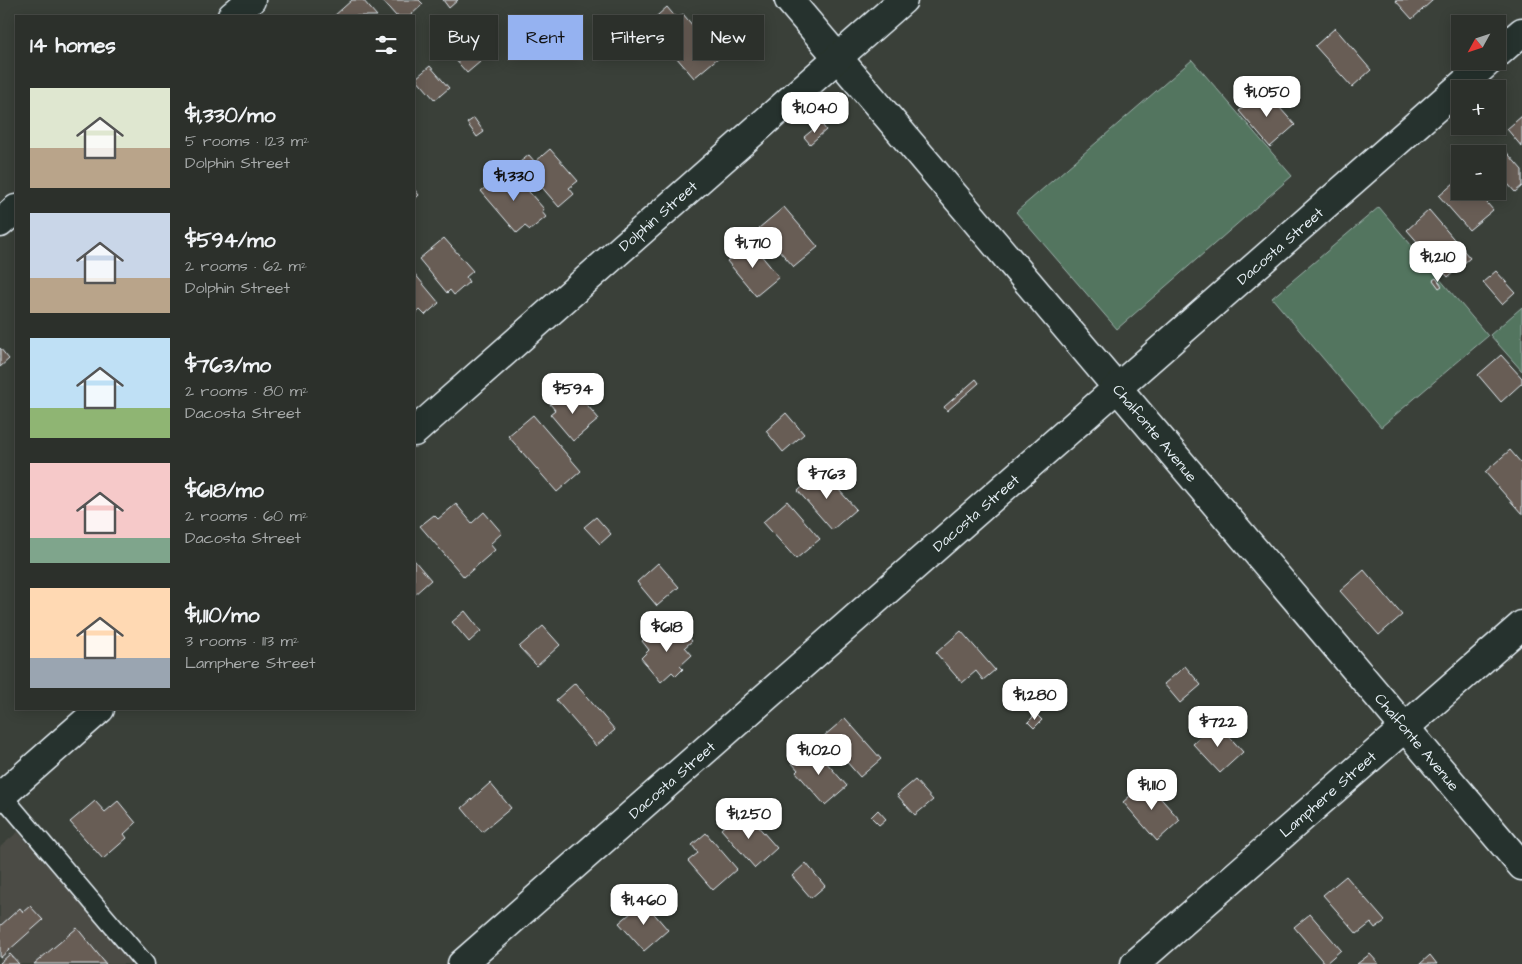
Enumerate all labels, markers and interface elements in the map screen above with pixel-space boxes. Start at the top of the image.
chip: Buy [430,15,498,60]
chip: Rent [508,15,583,60]
chip: Filters [593,15,683,60]
chip: New [693,15,764,60]
north arrow [1451,15,1506,70]
map controls [1451,15,1506,200]
text: 14 homes [30,31,116,60]
icon: filters [372,31,400,59]
pin: $1,050 [1226,76,1308,118]
button: + [1451,80,1506,135]
text: $1,050 [1244,81,1290,103]
pin: $1,040 [774,92,856,134]
text: $1,040 [793,97,837,119]
text: $1,330/mo [185,101,275,130]
icon: home [70,108,130,168]
text: 5 rooms · 123 m² [185,130,309,152]
button: − [1451,145,1506,200]
text: Dolphin Street [185,152,290,174]
pin: $1,330 [473,160,555,202]
text: $1,330 [494,165,534,187]
street label: Dolphin Street [614,176,702,257]
street label: Dacosta Street [1232,203,1328,290]
text: $594/mo [185,226,276,255]
pin: $1,710 [712,226,794,269]
text: $1,710 [735,232,771,254]
icon: home [70,233,130,293]
pin: $1,210 [1397,240,1479,283]
text: $1,210 [1420,246,1456,268]
text: 2 rooms · 62 m² [185,255,307,277]
text: Dolphin Street [185,277,290,299]
text: $763/mo [185,351,271,380]
icon: home [70,358,130,418]
pin: $594 [543,372,603,415]
text: $594 [553,378,593,400]
text: 2 rooms · 80 m² [185,380,308,402]
street label: Chalfonte Avenue [1107,380,1202,487]
text: Dacosta Street [185,402,301,424]
pin: $763 [797,458,857,500]
text: $763 [809,463,845,485]
street label: Dacosta Street [928,470,1024,557]
text: $618/mo [185,476,264,505]
icon: home [70,483,130,543]
text: 2 rooms · 60 m² [185,505,308,527]
text: Dacosta Street [185,527,301,549]
text: $1,110/mo [185,601,259,630]
icon: home [70,608,130,668]
pin: $618 [637,610,697,653]
text: $618 [651,616,683,638]
text: 3 rooms · 113 m² [185,630,299,652]
text: Lamphere Street [185,652,315,674]
pin: $1,280 [994,678,1076,721]
text: $1,280 [1013,684,1057,706]
street label: Chalfonte Avenue [1369,689,1464,796]
pin: $722 [1188,706,1248,748]
text: $722 [1199,711,1237,733]
pin: $1,020 [778,734,860,776]
street label: Dacosta Street [624,737,720,824]
text: $1,020 [797,739,841,761]
street label: Lamphere Street [1275,746,1381,842]
pin: $1,110 [1111,768,1193,811]
text: $1,110 [1138,774,1166,796]
pin: $1,250 [708,798,790,840]
text: $1,250 [727,803,771,825]
pin: $1,460 [603,884,685,926]
text: $1,460 [622,889,666,911]

